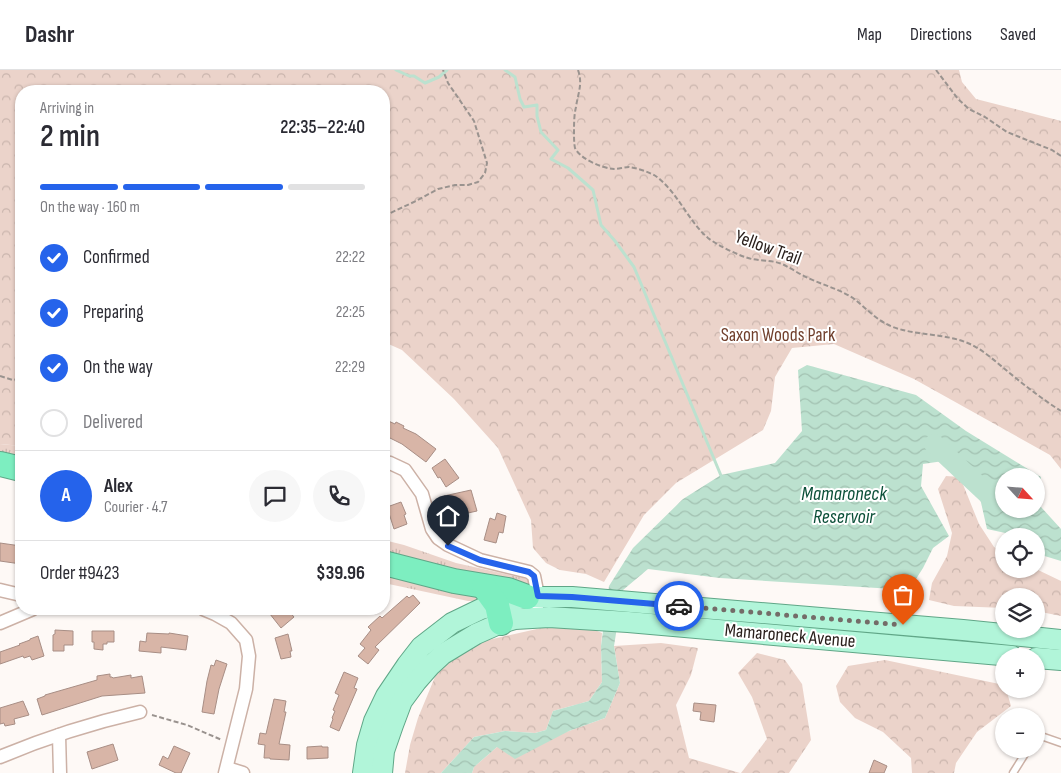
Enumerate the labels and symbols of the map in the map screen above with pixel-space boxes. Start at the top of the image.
street label: Yellow Trail [732,225,804,271]
park label: Saxon Woods Park [721,324,836,347]
north arrow [995,468,1045,518]
water label: Mamaroneck Reservoir [801,482,887,529]
pin [427,495,469,546]
pin [882,574,924,625]
courier [654,581,704,631]
street label: Mamaroneck Avenue [724,619,856,653]

